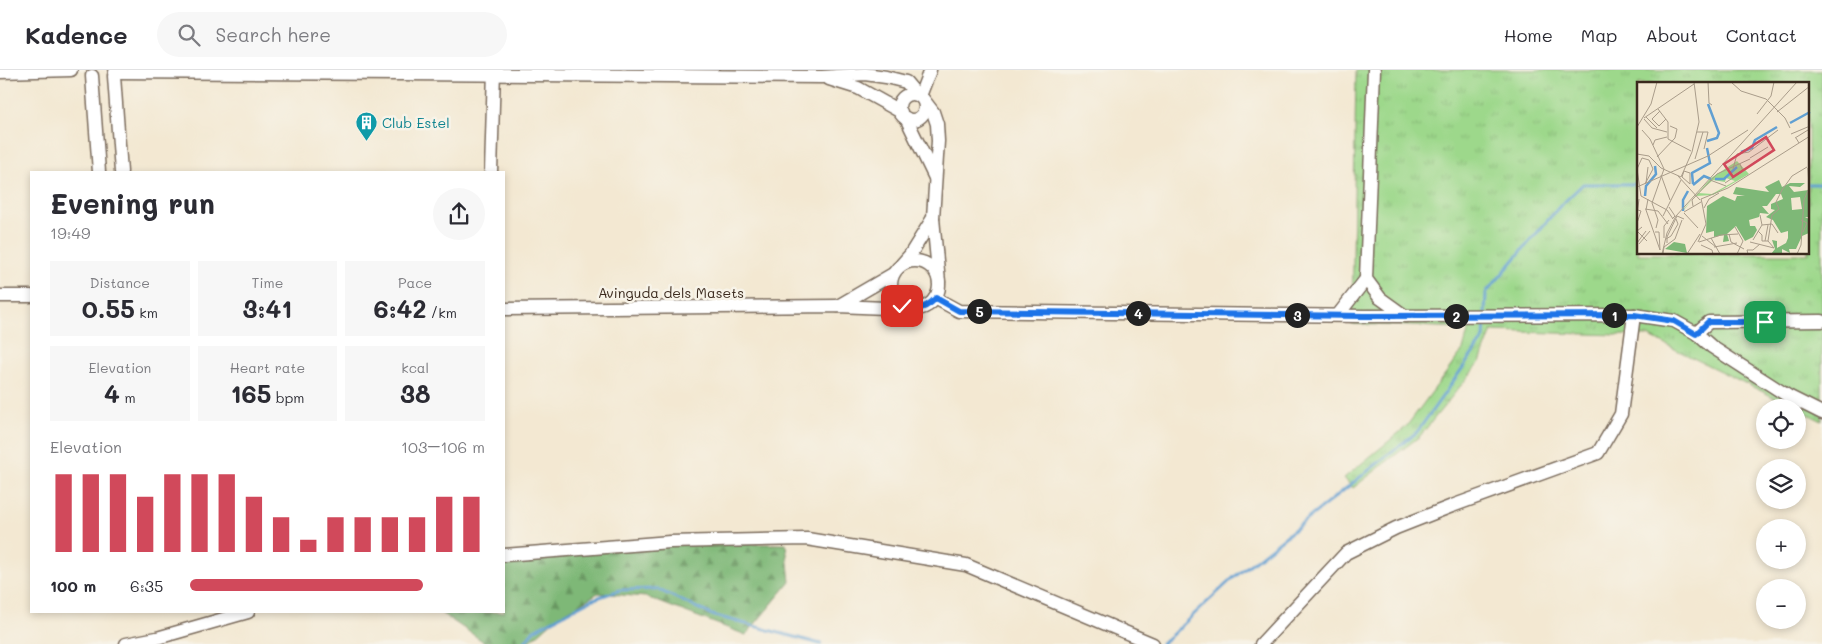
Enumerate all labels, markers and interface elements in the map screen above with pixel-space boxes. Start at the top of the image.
search box [157,12,507,57]
text: Kadence [25,19,127,50]
icon: search [175,21,203,49]
text: Search here [215,22,331,47]
text: Home [1504,23,1553,47]
text: Map [1581,23,1617,47]
text: About [1645,23,1698,47]
text: Contact [1726,23,1797,47]
inset map [1637,82,1810,255]
building icon: Club Estel [354,110,378,141]
place label: Club Estel [382,113,450,132]
text: Evening run [50,185,215,221]
button: share [433,188,485,240]
text: 19:49 [50,222,90,243]
text: Distance [90,273,150,292]
text: Time [252,273,283,292]
text: Pace [398,273,432,292]
street label: Avinguda dels Masets [598,283,744,302]
pin [881,285,923,327]
text: 0.55 [82,292,135,324]
text: 3:41 [243,292,292,324]
text: 6:42 [374,292,426,324]
icon: check [888,292,916,320]
pin: 5 [966,298,992,324]
pin: 4 [1126,300,1150,326]
pin [1744,301,1786,343]
text: 5 [975,302,984,321]
pin: 3 [1284,302,1310,328]
pin: 1 [1602,302,1626,328]
text: km [135,303,158,322]
text: /km [426,303,457,322]
text: 4 [1134,304,1143,323]
pin: 2 [1444,304,1468,328]
text: 3 [1293,306,1302,325]
text: 1 [1611,306,1618,325]
text: 2 [1453,307,1460,326]
icon: arrive [1751,308,1779,336]
text: Elevation [88,358,151,377]
text: Heart rate [230,358,305,377]
text: kcal [401,358,429,377]
text: 4 [104,377,120,409]
text: 165 [230,377,271,409]
text: 38 [400,377,430,409]
text: m [120,388,136,407]
text: bpm [271,388,305,407]
map controls [1756,399,1806,629]
button: locate [1756,399,1806,449]
text: Elevation [50,436,122,457]
text: 103–106 m [401,436,485,457]
button: layers [1756,459,1806,509]
button: + [1756,519,1806,569]
text: 100 m [50,575,96,596]
text: 6:35 [130,575,163,596]
button: − [1756,579,1806,629]

